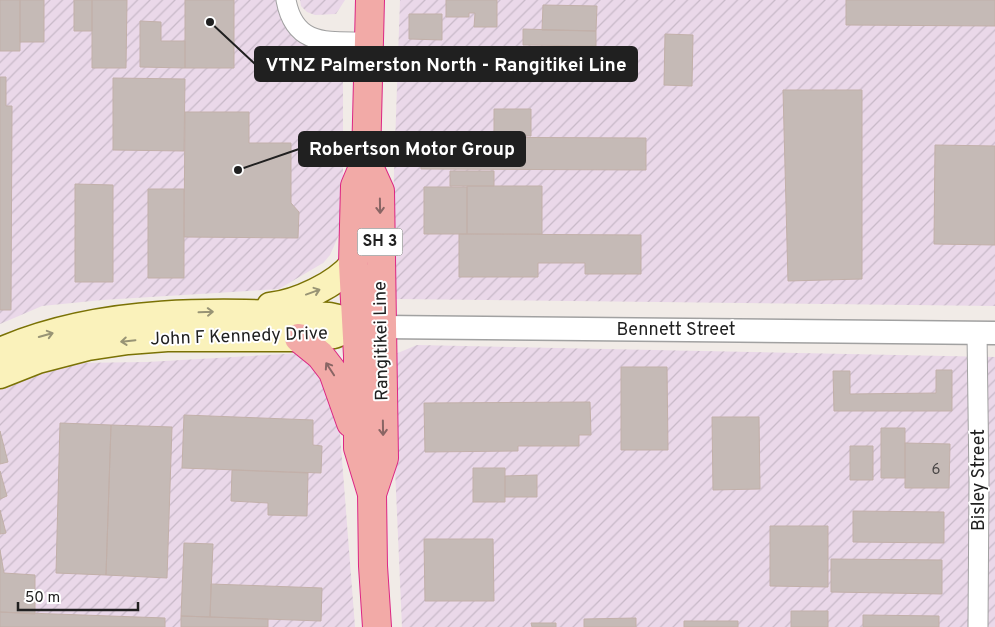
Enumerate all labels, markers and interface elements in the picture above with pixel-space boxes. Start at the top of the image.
callout: VTNZ Palmerston North - Rangitikei Line [255,47,637,81]
text: VTNZ Palmerston North - Rangitikei Line [265,54,627,78]
callout: Robertson Motor Group [299,132,525,166]
text: Robertson Motor Group [309,138,515,162]
one-way arrow [375,198,385,214]
road number: SH 3 [358,228,402,256]
street label: Rangitikei Line [369,281,395,401]
one-way arrow [305,287,320,296]
one-way arrow [198,308,214,317]
street label: Bennett Street [616,319,736,342]
street label: John F Kennedy Drive [150,322,328,352]
one-way arrow [38,330,54,339]
one-way arrow [120,336,136,346]
one-way arrow [325,363,335,377]
one-way arrow [378,420,388,436]
street label: Bisley Street [968,429,991,531]
house number: 6 [932,461,941,480]
scale bar [18,580,138,612]
text: 50 m [25,589,60,608]

